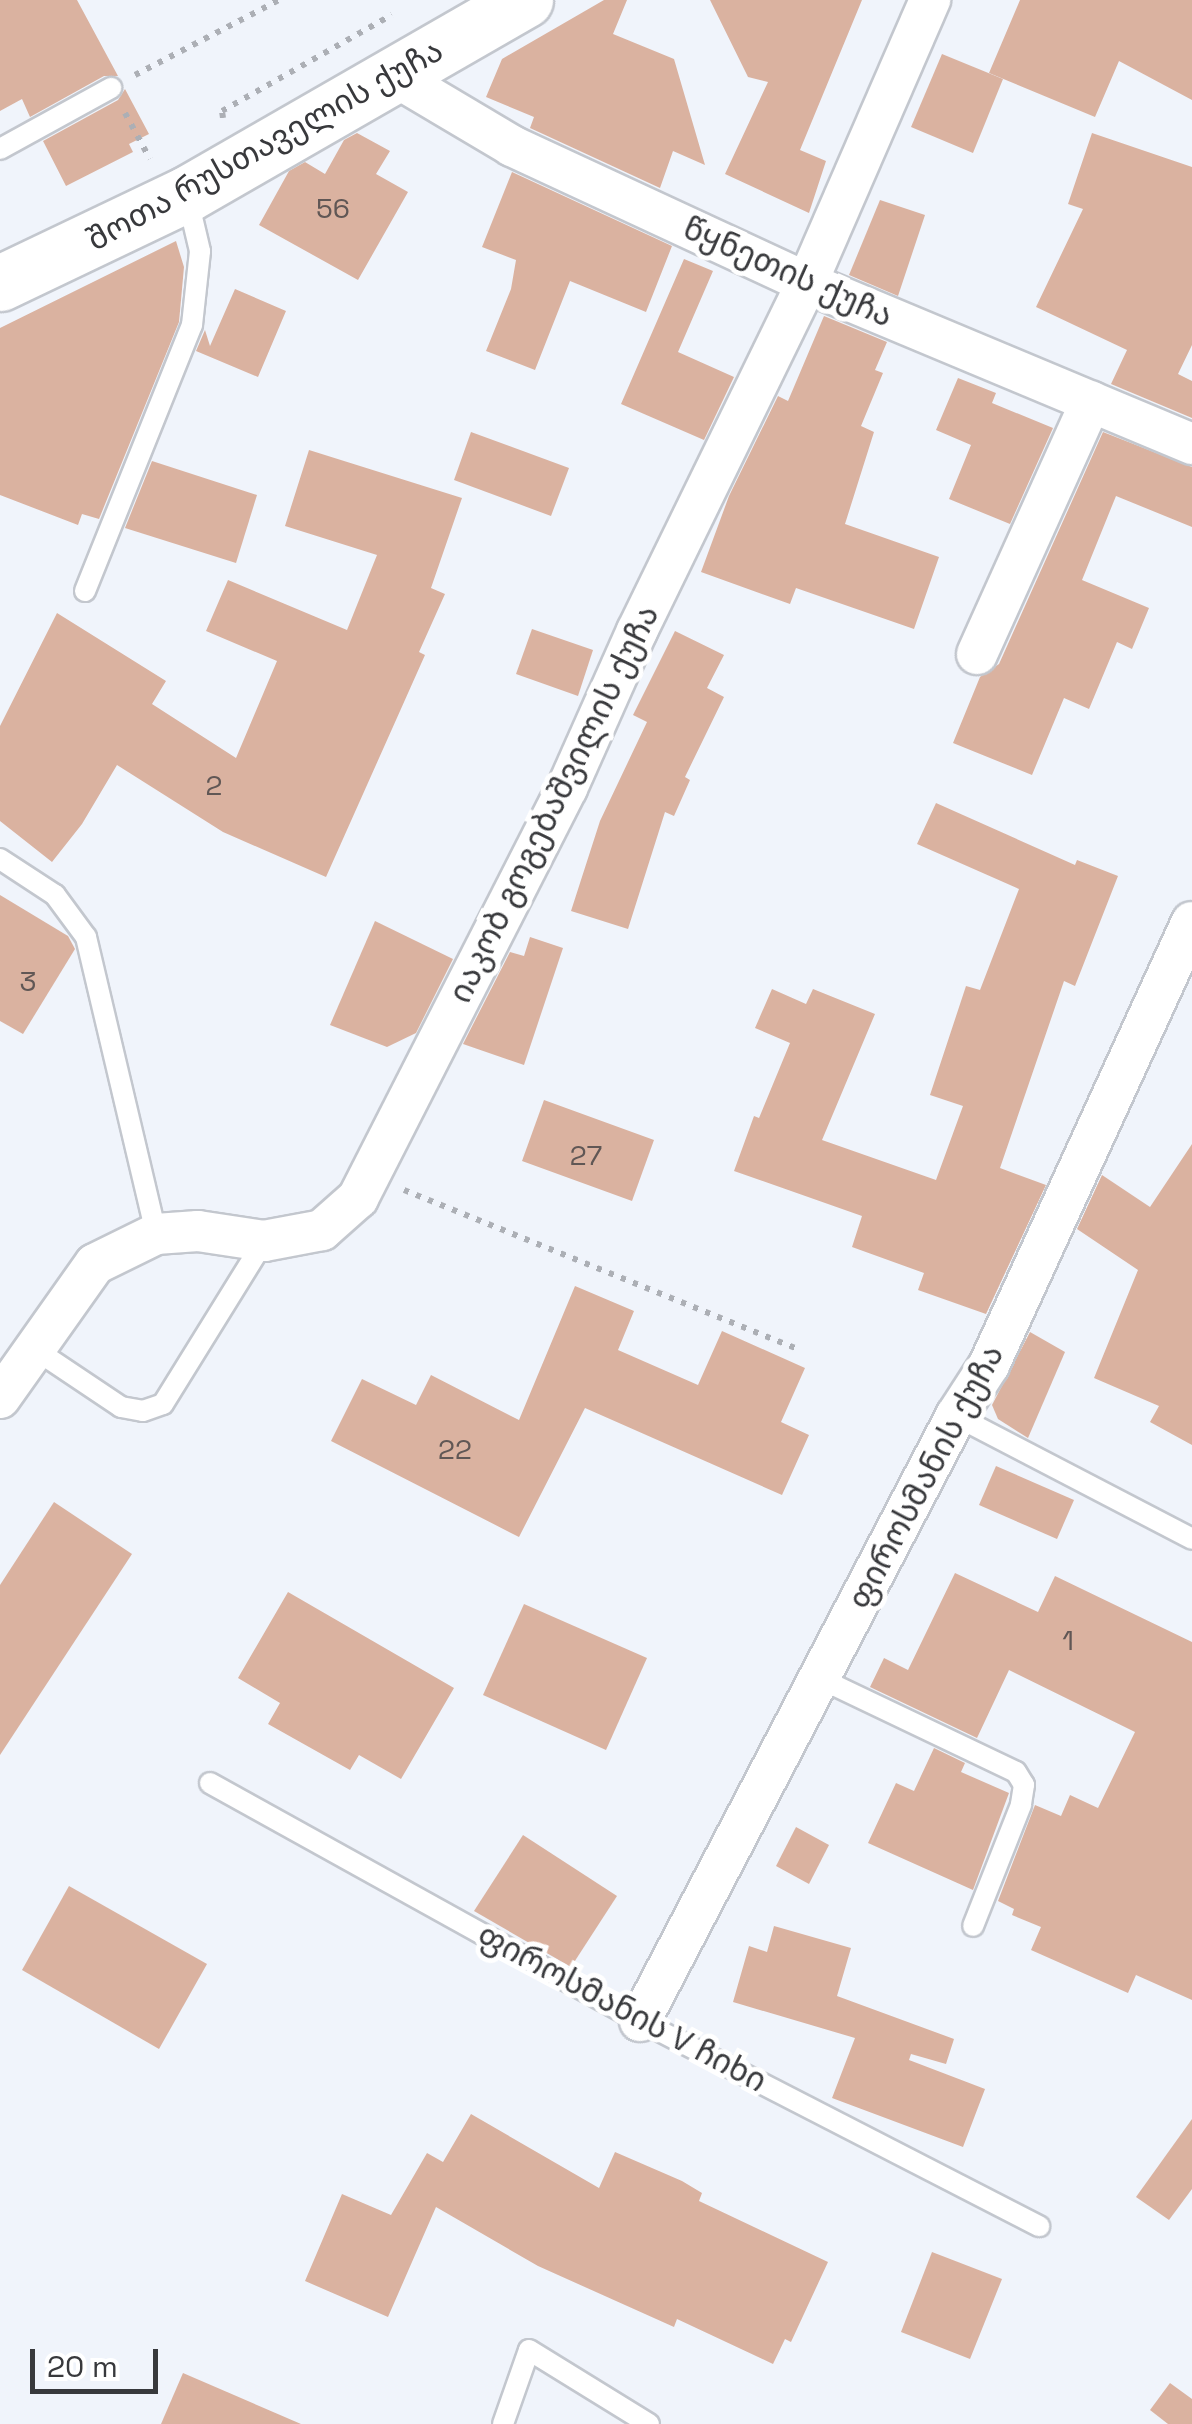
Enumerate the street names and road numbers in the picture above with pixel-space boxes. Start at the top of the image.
street label: შოთა რუსთაველის ქუჩა [80,31,450,259]
street label: წყნეთის ქუჩა [677,209,899,335]
street label: იაკობ გოგებაშვილის ქუჩა [441,599,667,1009]
street label: ფიროსმანის ქუჩა [840,1338,1012,1616]
street label: ფიროსმანის V ჩიხი [471,1915,773,2101]

